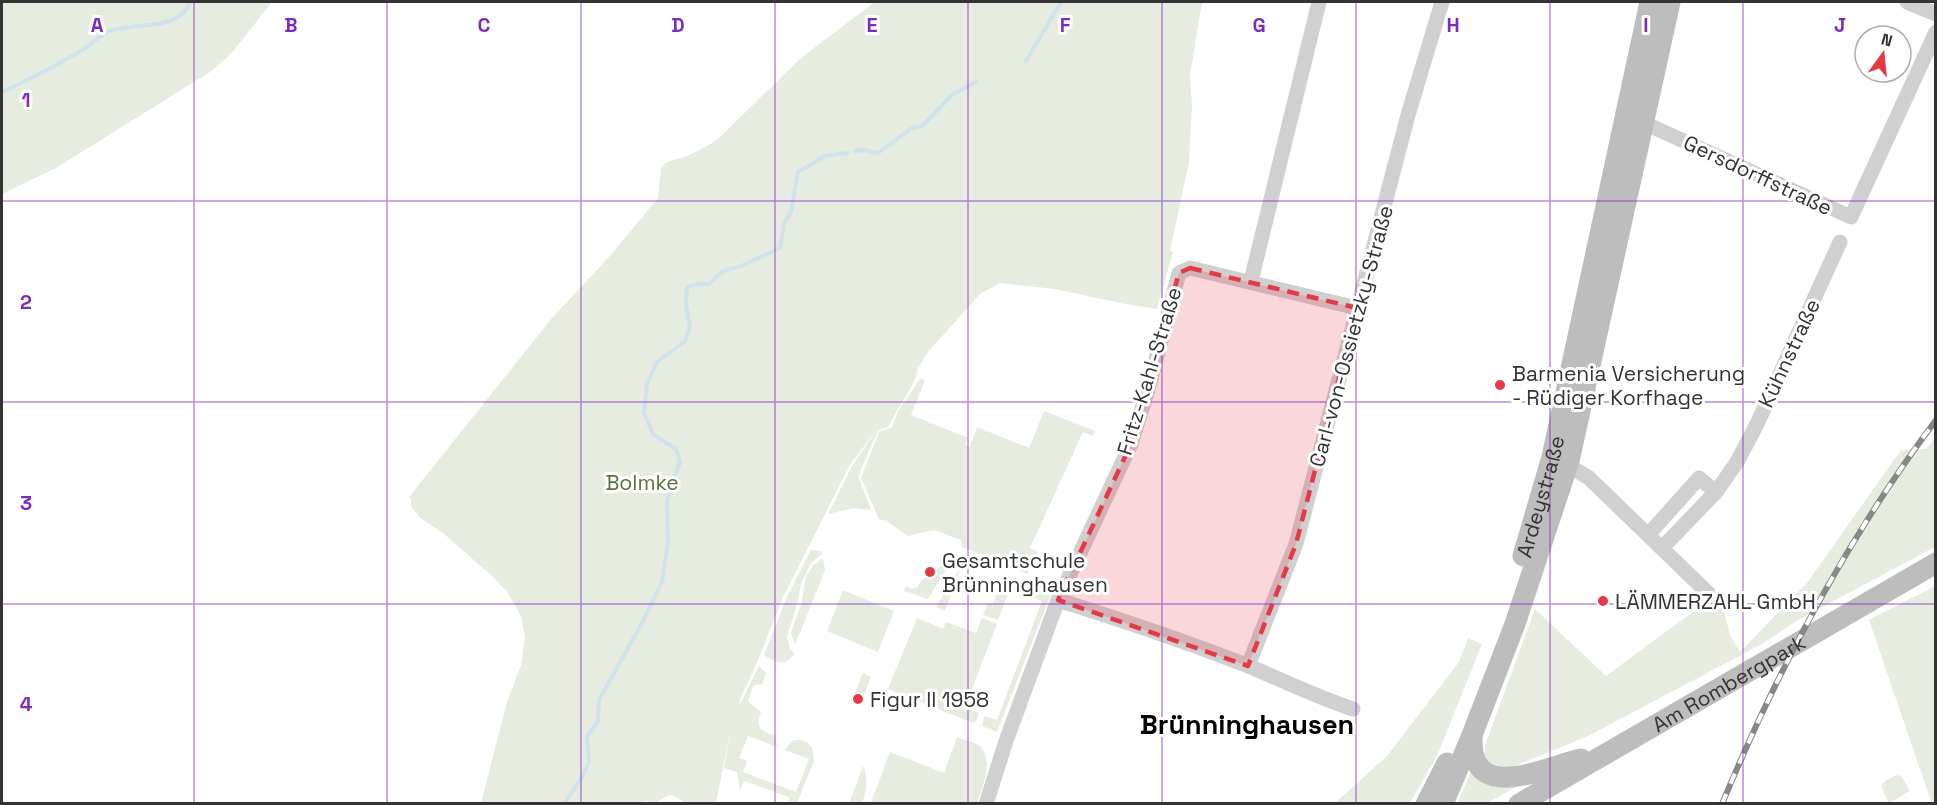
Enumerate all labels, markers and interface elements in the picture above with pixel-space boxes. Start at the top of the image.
text: A [91,12,104,38]
text: B [284,12,298,38]
text: C [478,12,491,38]
text: D [671,12,685,38]
text: E [866,12,878,38]
text: F [1060,12,1071,38]
text: G [1252,12,1266,38]
text: H [1446,12,1460,38]
text: I [1643,12,1649,38]
text: J [1834,12,1846,38]
north arrow [1853,24,1913,84]
text: N [1879,28,1895,52]
text: 1 [21,87,31,113]
street label: Gersdorffstraße [1679,129,1837,221]
street label: Carl-von-Ossietzky-Straße [1303,202,1399,470]
street label: Fritz-Kahl-Straße [1111,284,1187,458]
text: 2 [20,289,32,315]
street label: Kühnstraße [1752,294,1826,412]
place label: Barmenia Versicherung - Rüdiger Korfhage [1512,360,1745,411]
marker: Barmenia Versicherung - Rüdiger Korfhage [1493,378,1507,392]
street label: Ardeystraße [1510,433,1570,560]
park label: Bolmke [605,469,679,496]
text: 3 [20,490,32,516]
place label: Gesamtschule Brünninghausen [942,547,1108,598]
marker: Gesamtschule Brünninghausen [923,565,937,579]
place label: LÄMMERZAHL GmbH [1615,588,1816,615]
marker: LÄMMERZAHL GmbH [1596,594,1610,608]
street label: Am Rombergpark [1647,628,1810,738]
place label: Figur II 1958 [870,686,989,713]
text: 4 [20,691,33,717]
marker: Figur II 1958 [851,692,865,706]
district label: Brünninghausen [1140,707,1354,742]

